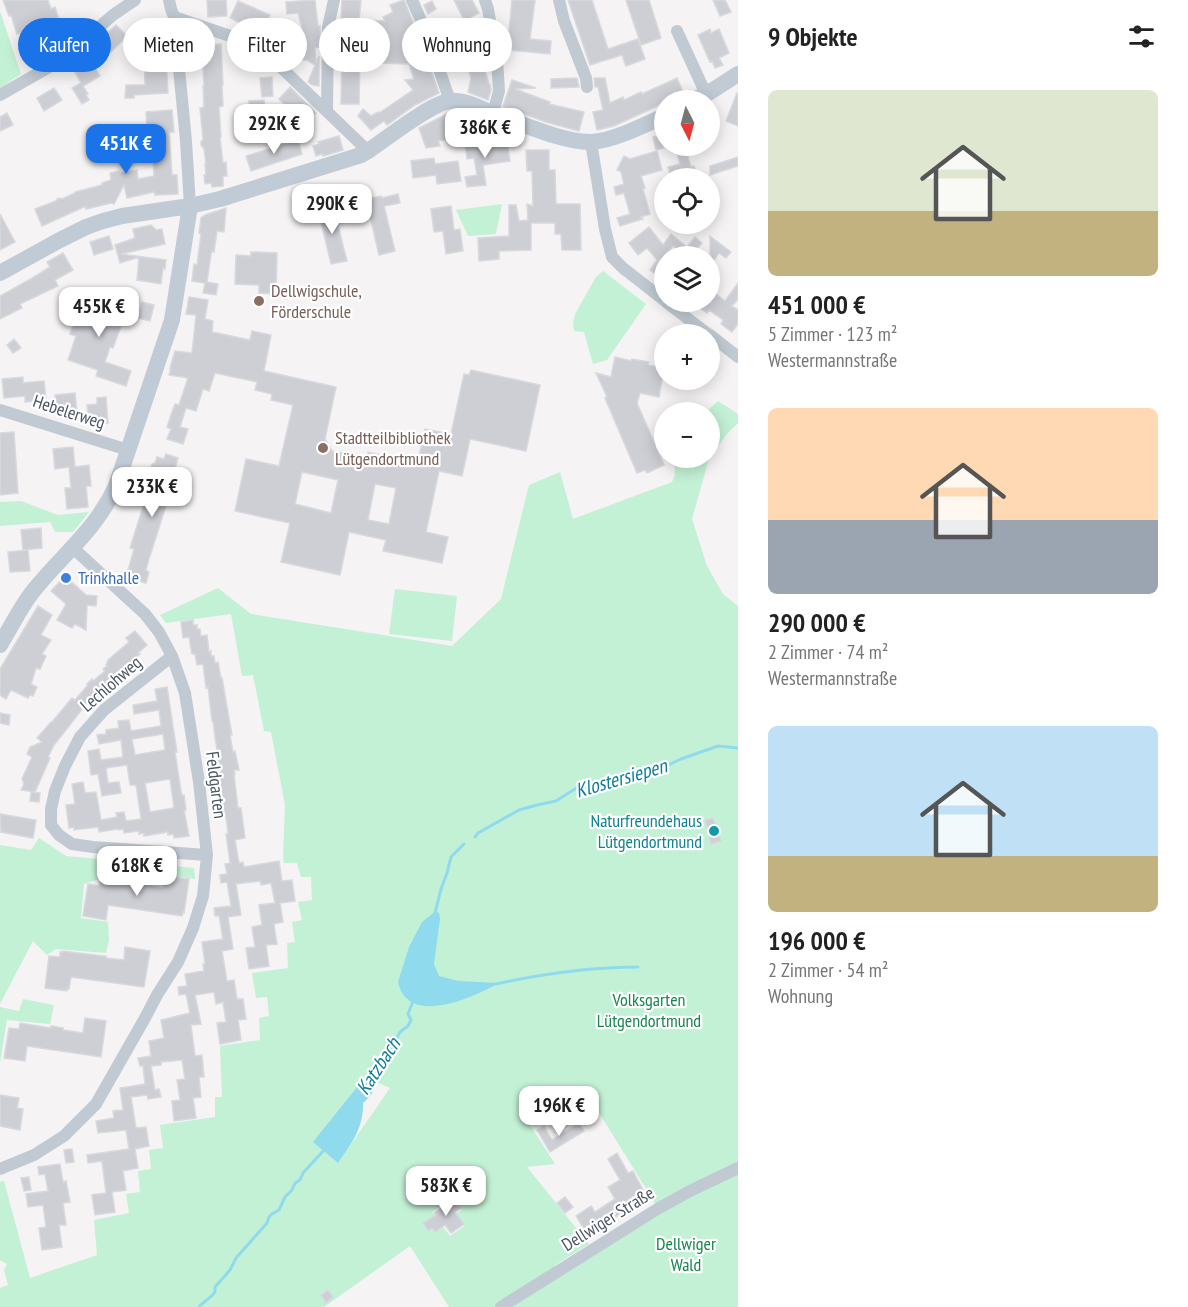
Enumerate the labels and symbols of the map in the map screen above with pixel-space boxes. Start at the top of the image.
north arrow [654,90,720,156]
pin: 292K € [225,104,323,155]
pin: 386K € [436,108,534,159]
pin: 451K € [77,124,175,175]
pin: 290K € [283,184,381,235]
place label: Dellwigschule, Förderschule [271,279,362,323]
pin: 455K € [50,287,148,338]
marker: Dellwigschule, Förderschule [252,294,266,308]
street label: Hebelerweg [30,389,108,434]
place label: Stadtteilbibliothek Lütgendortmund [335,426,451,470]
marker: Stadtteilbibliothek Lütgendortmund [316,441,330,455]
pin: 233K € [103,467,201,518]
place label: Trinkhalle [78,566,139,589]
marker: Trinkhalle [59,571,73,585]
street label: Lechlohweg [75,651,146,716]
street label: Feldgarten [201,750,232,820]
water label: Klostersiepen [572,752,671,803]
place label: Naturfreundehaus Lütgendortmund [590,809,702,853]
marker: Naturfreundehaus Lütgendortmund [707,824,721,838]
pin: 618K € [88,846,186,897]
park label: Volksgarten Lütgendortmund [597,988,701,1032]
water label: Katzbach [350,1032,407,1099]
pin: 196K € [510,1086,608,1137]
pin: 583K € [397,1166,495,1217]
street label: Dellwiger Straße [557,1181,658,1256]
park label: Dellwiger Wald [656,1232,716,1276]

